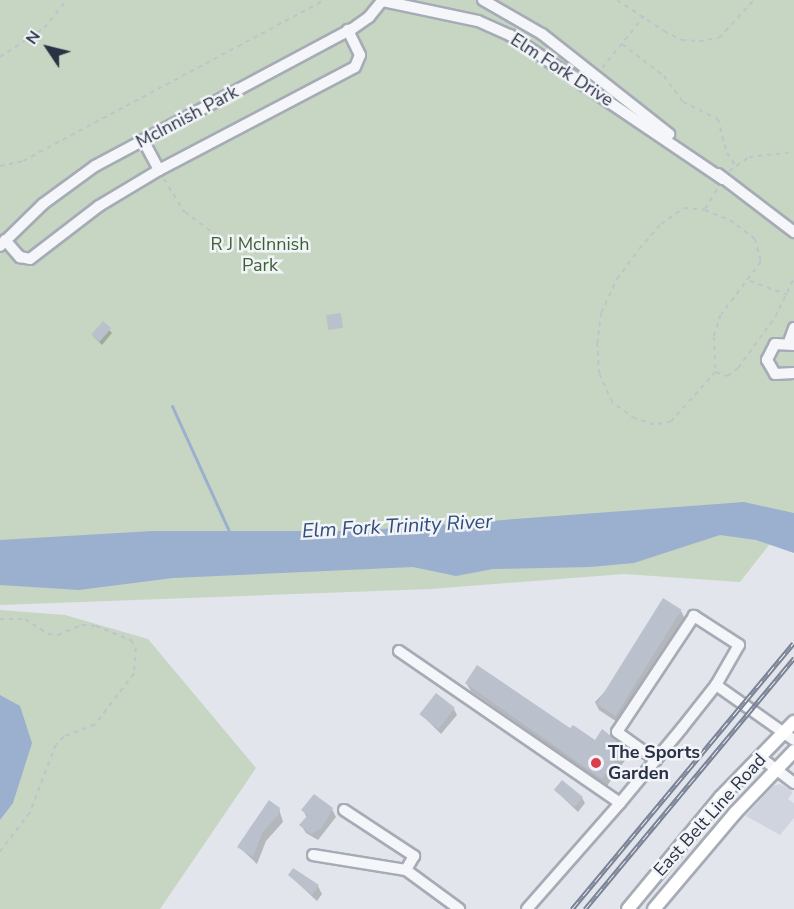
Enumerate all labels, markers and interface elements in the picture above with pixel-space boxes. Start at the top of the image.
north arrow [18,18,78,78]
text: N [21,26,46,49]
street label: Elm Fork Drive [507,29,617,111]
street label: McInnish Park [132,81,242,153]
park label: R J McInnish Park [211,234,309,276]
water label: Elm Fork Trinity River [301,509,493,543]
place label: The Sports Garden [608,742,700,784]
street label: East Belt Line Road [649,749,771,881]
marker: The Sports Garden [589,756,603,770]

